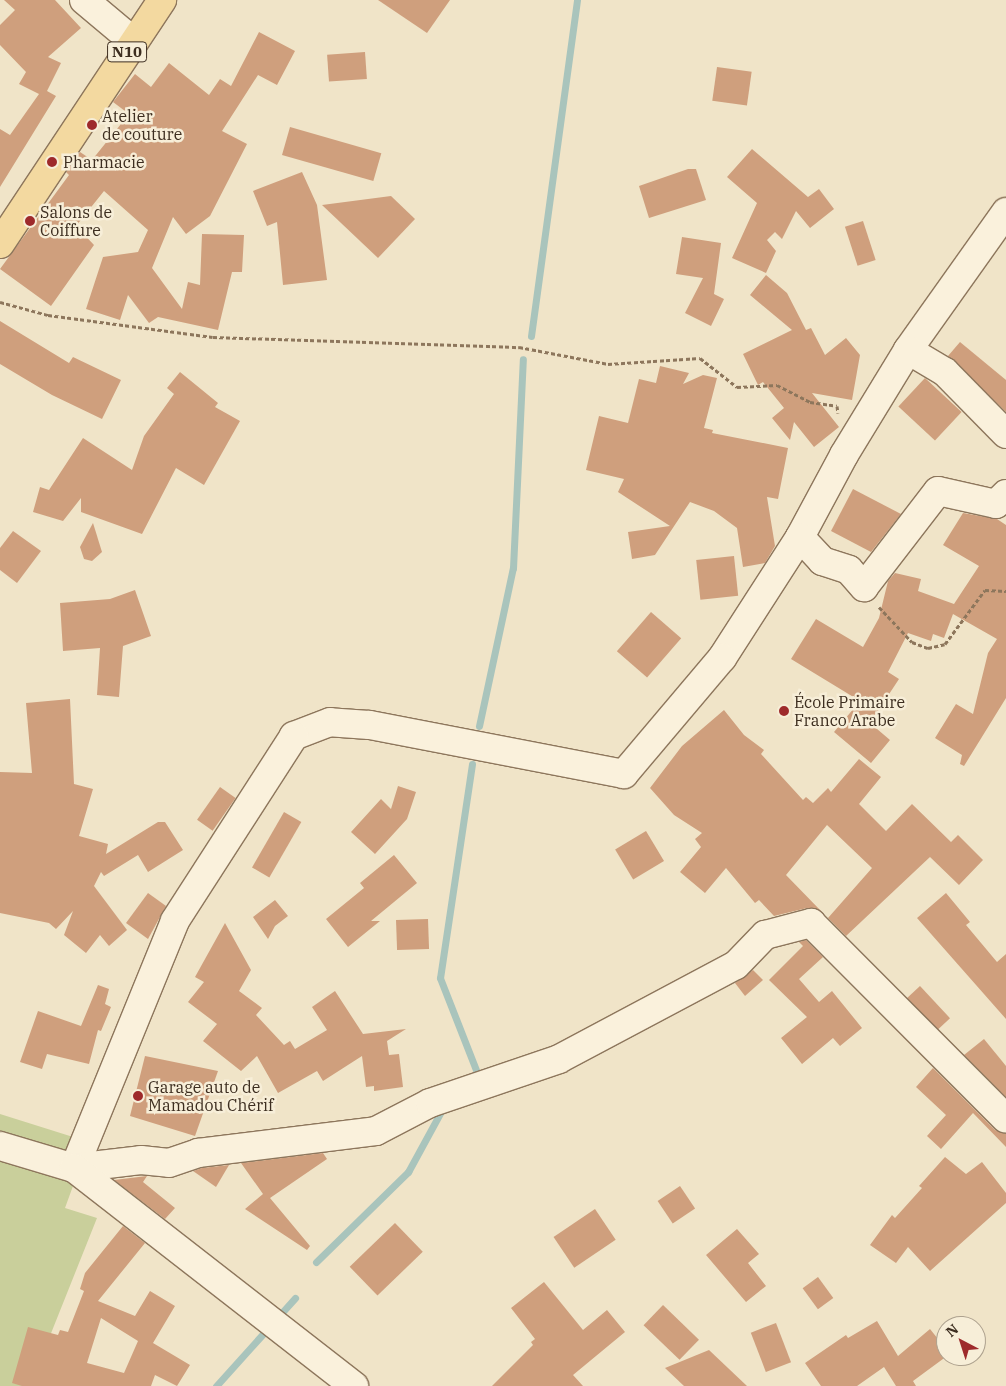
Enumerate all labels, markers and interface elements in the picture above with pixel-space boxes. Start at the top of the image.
road number: N10 [107,40,147,64]
place label: Atelier de couture [102,106,182,144]
marker: Atelier de couture [86,119,98,131]
place label: Pharmacie [63,152,145,172]
marker: Pharmacie [45,155,59,169]
place label: Salons de Coiffure [40,202,112,240]
marker: Salons de Coiffure [24,215,36,227]
place label: École Primaire Franco Arabe [794,692,905,730]
marker: École Primaire Franco Arabe [778,705,790,717]
place label: Garage auto de Mamadou Chérif [148,1077,274,1115]
marker: Garage auto de Mamadou Chérif [132,1090,144,1102]
north arrow [936,1316,986,1366]
text: N [942,1320,962,1341]

